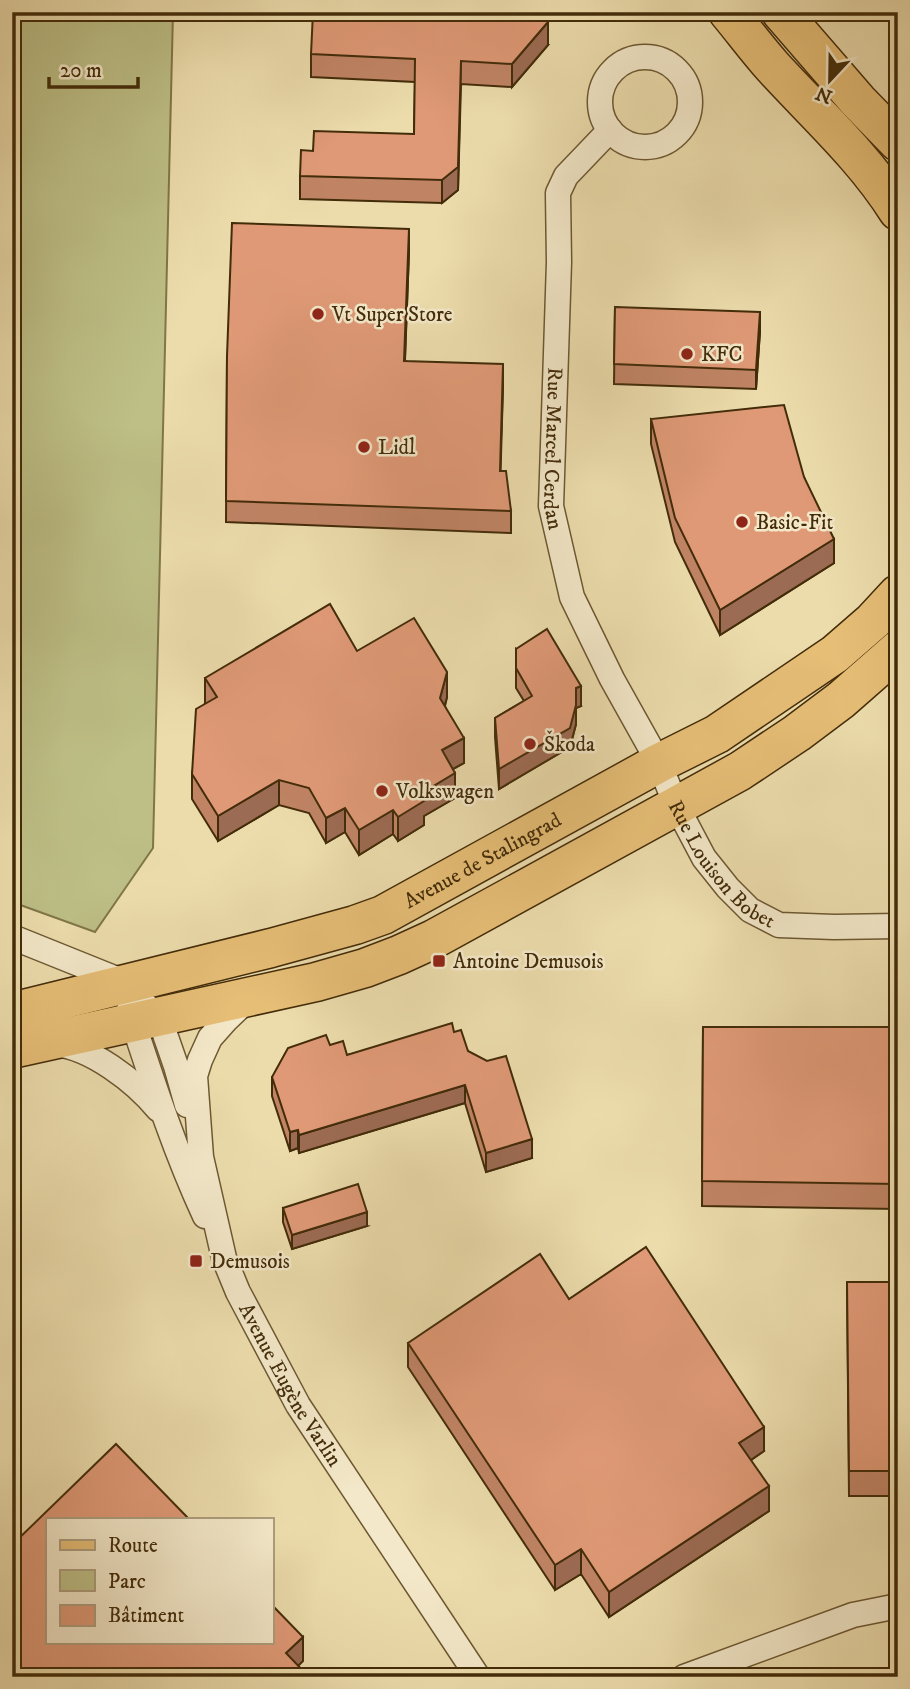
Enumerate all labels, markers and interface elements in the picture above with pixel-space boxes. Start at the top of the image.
scale bar [49,46,138,90]
north arrow [794,46,864,116]
text: 20 m [60,58,102,84]
text: N [812,81,836,108]
place label: Vt Super Store [331,302,453,328]
marker: Vt Super Store [310,306,326,322]
place label: KFC [701,342,743,368]
marker: KFC [679,346,695,362]
street label: Rue Marcel Cerdan [537,367,568,532]
place label: Lidl [378,435,416,461]
marker: Lidl [356,439,372,455]
place label: Basic-Fit [756,510,833,536]
marker: Basic-Fit [734,514,750,530]
place label: Škoda [544,730,595,758]
marker: Škoda [522,736,538,752]
place label: Volkswagen [395,779,494,805]
marker: Volkswagen [374,783,390,799]
street label: Rue Louison Bobet [662,796,779,935]
street label: Avenue de Stalingrad [400,807,566,915]
place label: Antoine Demusois [453,949,604,975]
marker: Antoine Demusois [431,953,447,969]
place label: Demusois [210,1249,290,1275]
marker: Demusois [188,1253,204,1269]
street label: Avenue Eugène Varlin [232,1299,347,1472]
legend [46,1518,273,1644]
text: Route [108,1533,158,1559]
text: Parc [108,1569,146,1595]
text: Bâtiment [108,1603,185,1629]

